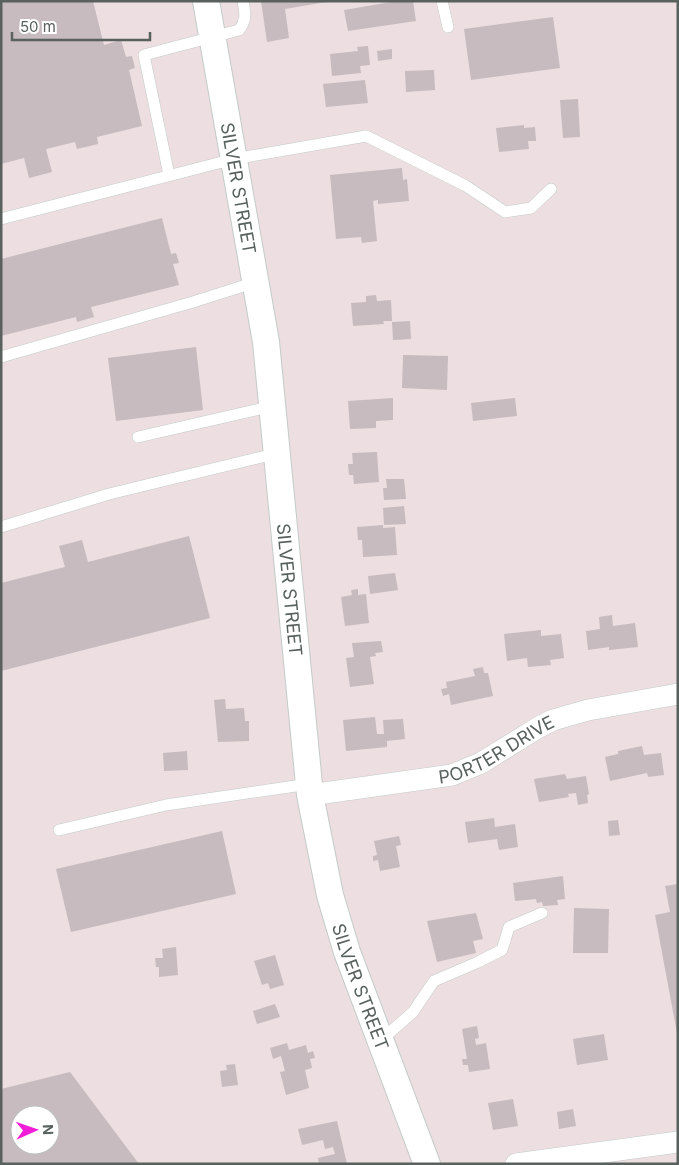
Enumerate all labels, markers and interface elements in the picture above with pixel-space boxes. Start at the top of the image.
scale bar [12,10,150,42]
text: 50 m [20,17,56,36]
street label: SILVER STREET [217,121,261,256]
street label: SILVER STREET [273,522,307,657]
street label: PORTER DRIVE [437,711,557,787]
street label: SILVER STREET [329,921,393,1053]
north arrow [10,1105,60,1155]
text: N [40,1124,57,1135]

